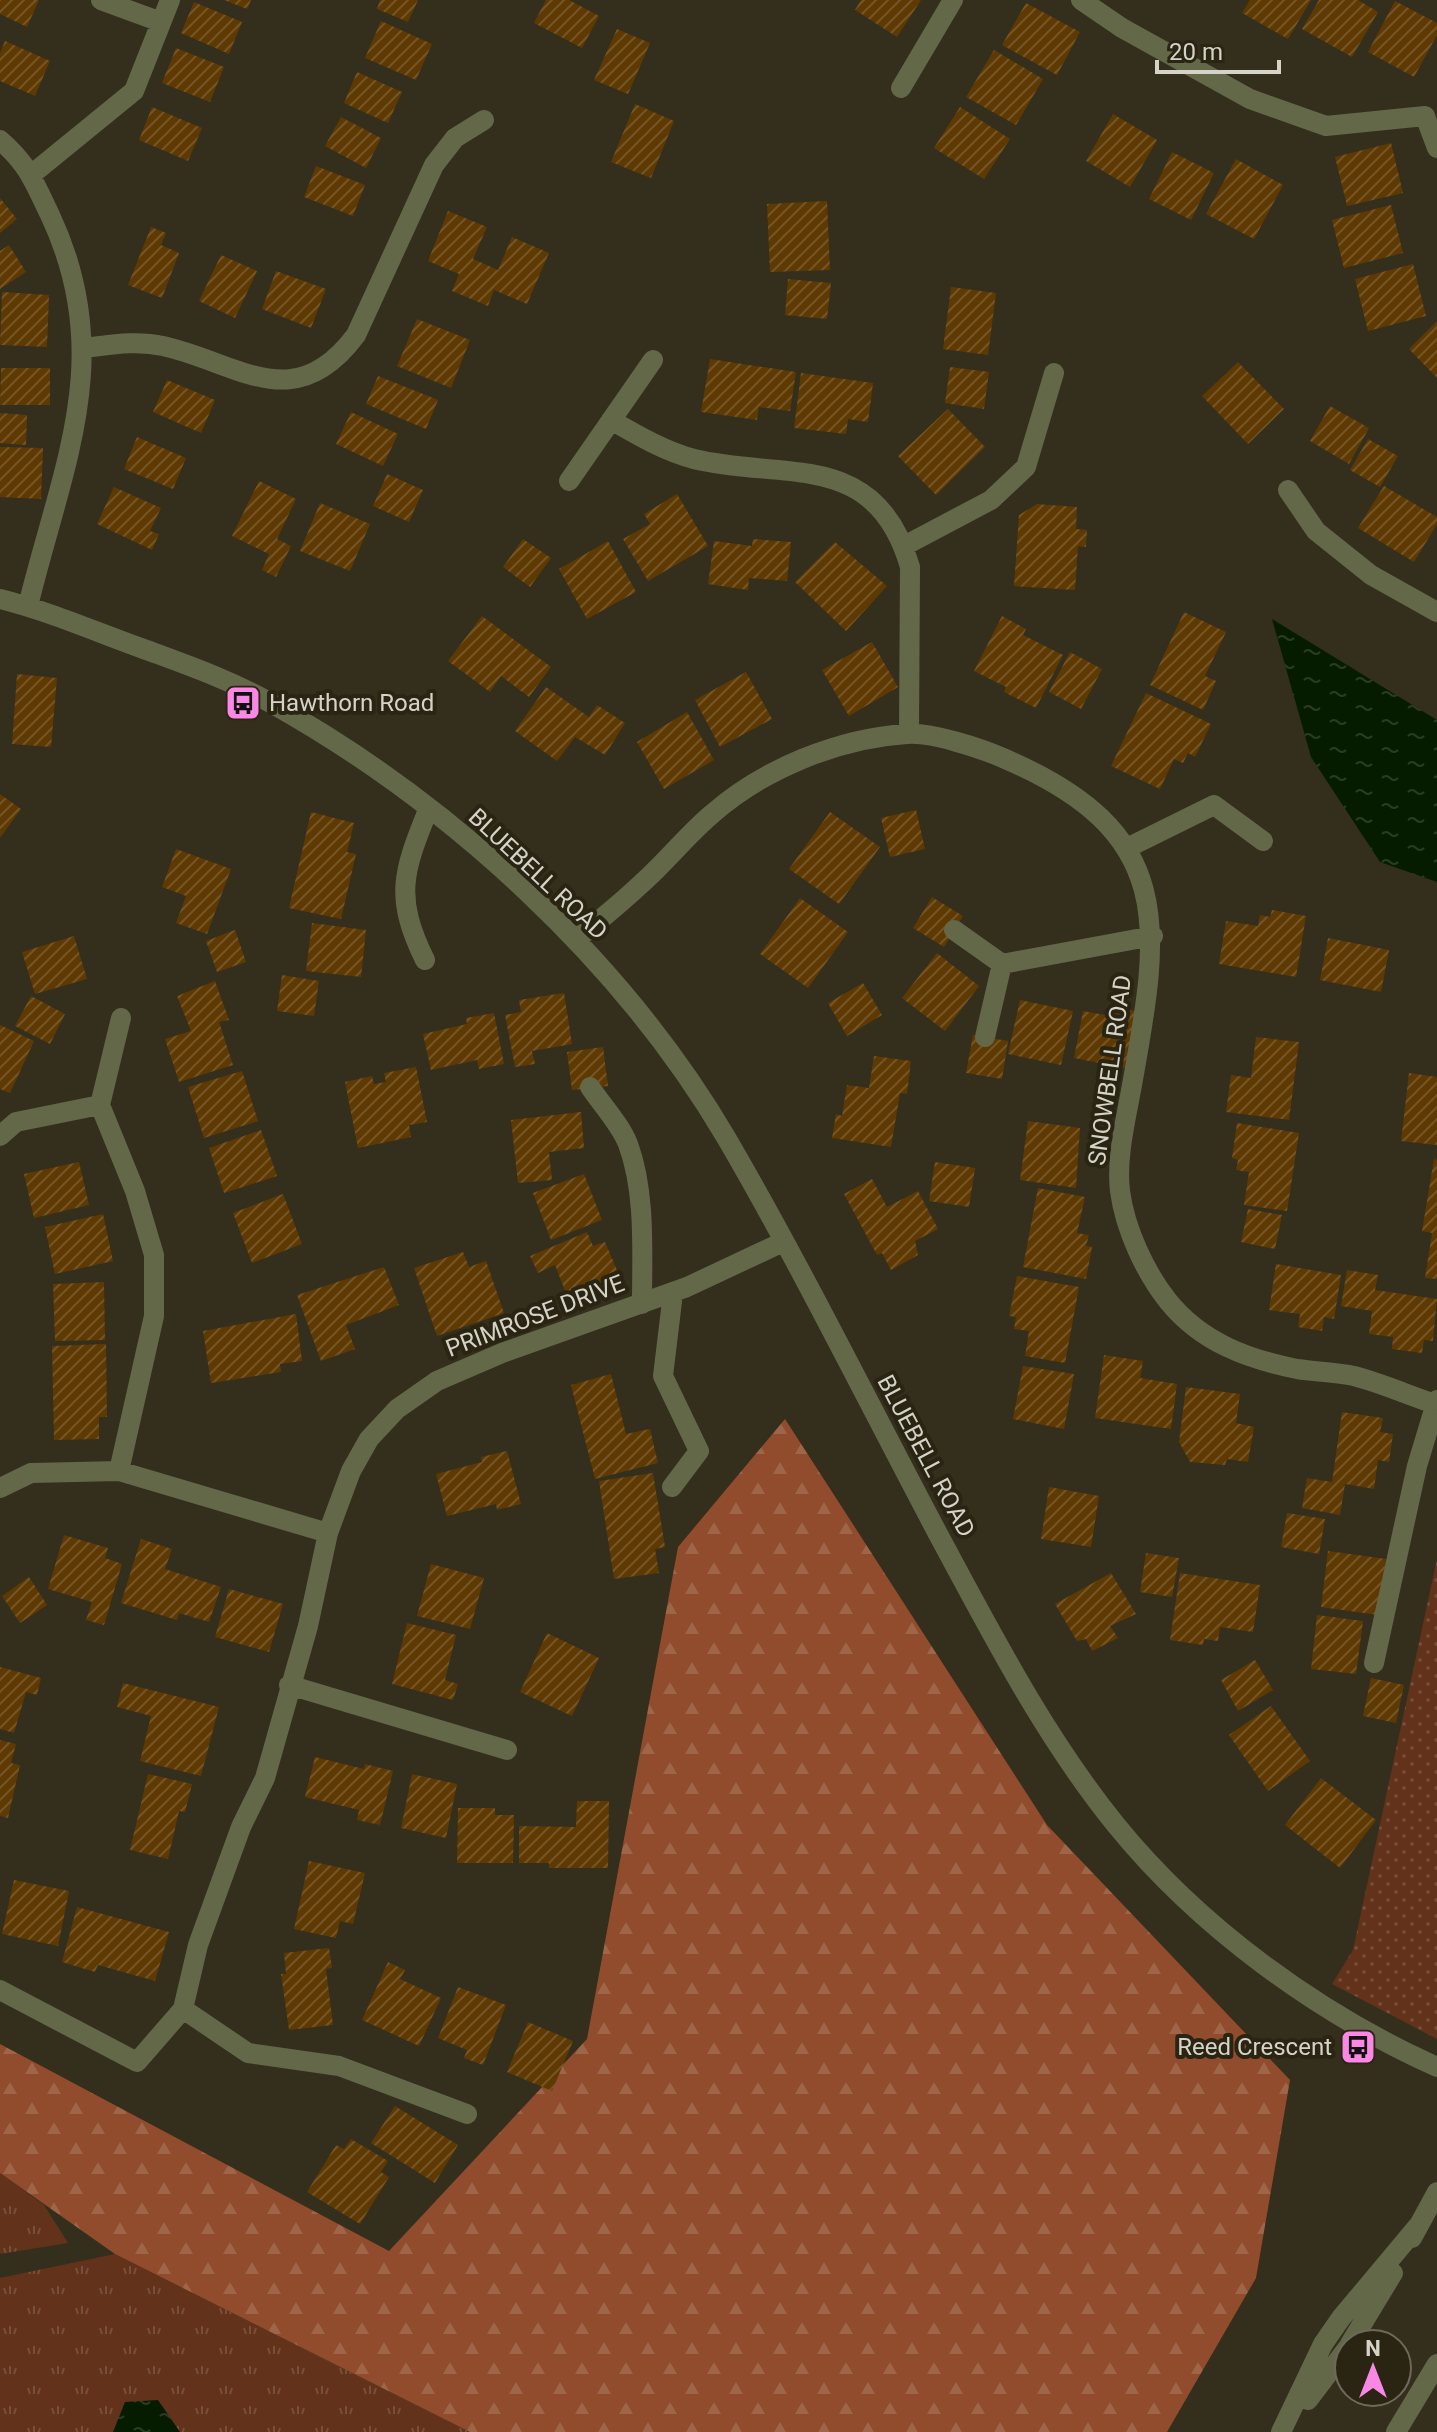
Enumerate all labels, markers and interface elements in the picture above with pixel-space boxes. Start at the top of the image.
scale bar [1157,24,1279,74]
text: 20 m [1169,38,1223,66]
bus stop icon: Hawthorn Road [224,684,262,722]
place label: Hawthorn Road [269,689,434,717]
street label: BLUEBELL ROAD [463,803,613,945]
street label: SNOWBELL ROAD [1083,973,1137,1167]
street label: PRIMROSE DRIVE [442,1269,628,1363]
street label: BLUEBELL ROAD [872,1370,980,1542]
bus stop icon: Reed Crescent [1339,2028,1377,2066]
place label: Reed Crescent [1177,2033,1332,2061]
north arrow [1333,2328,1413,2408]
text: N [1365,2336,1381,2361]

